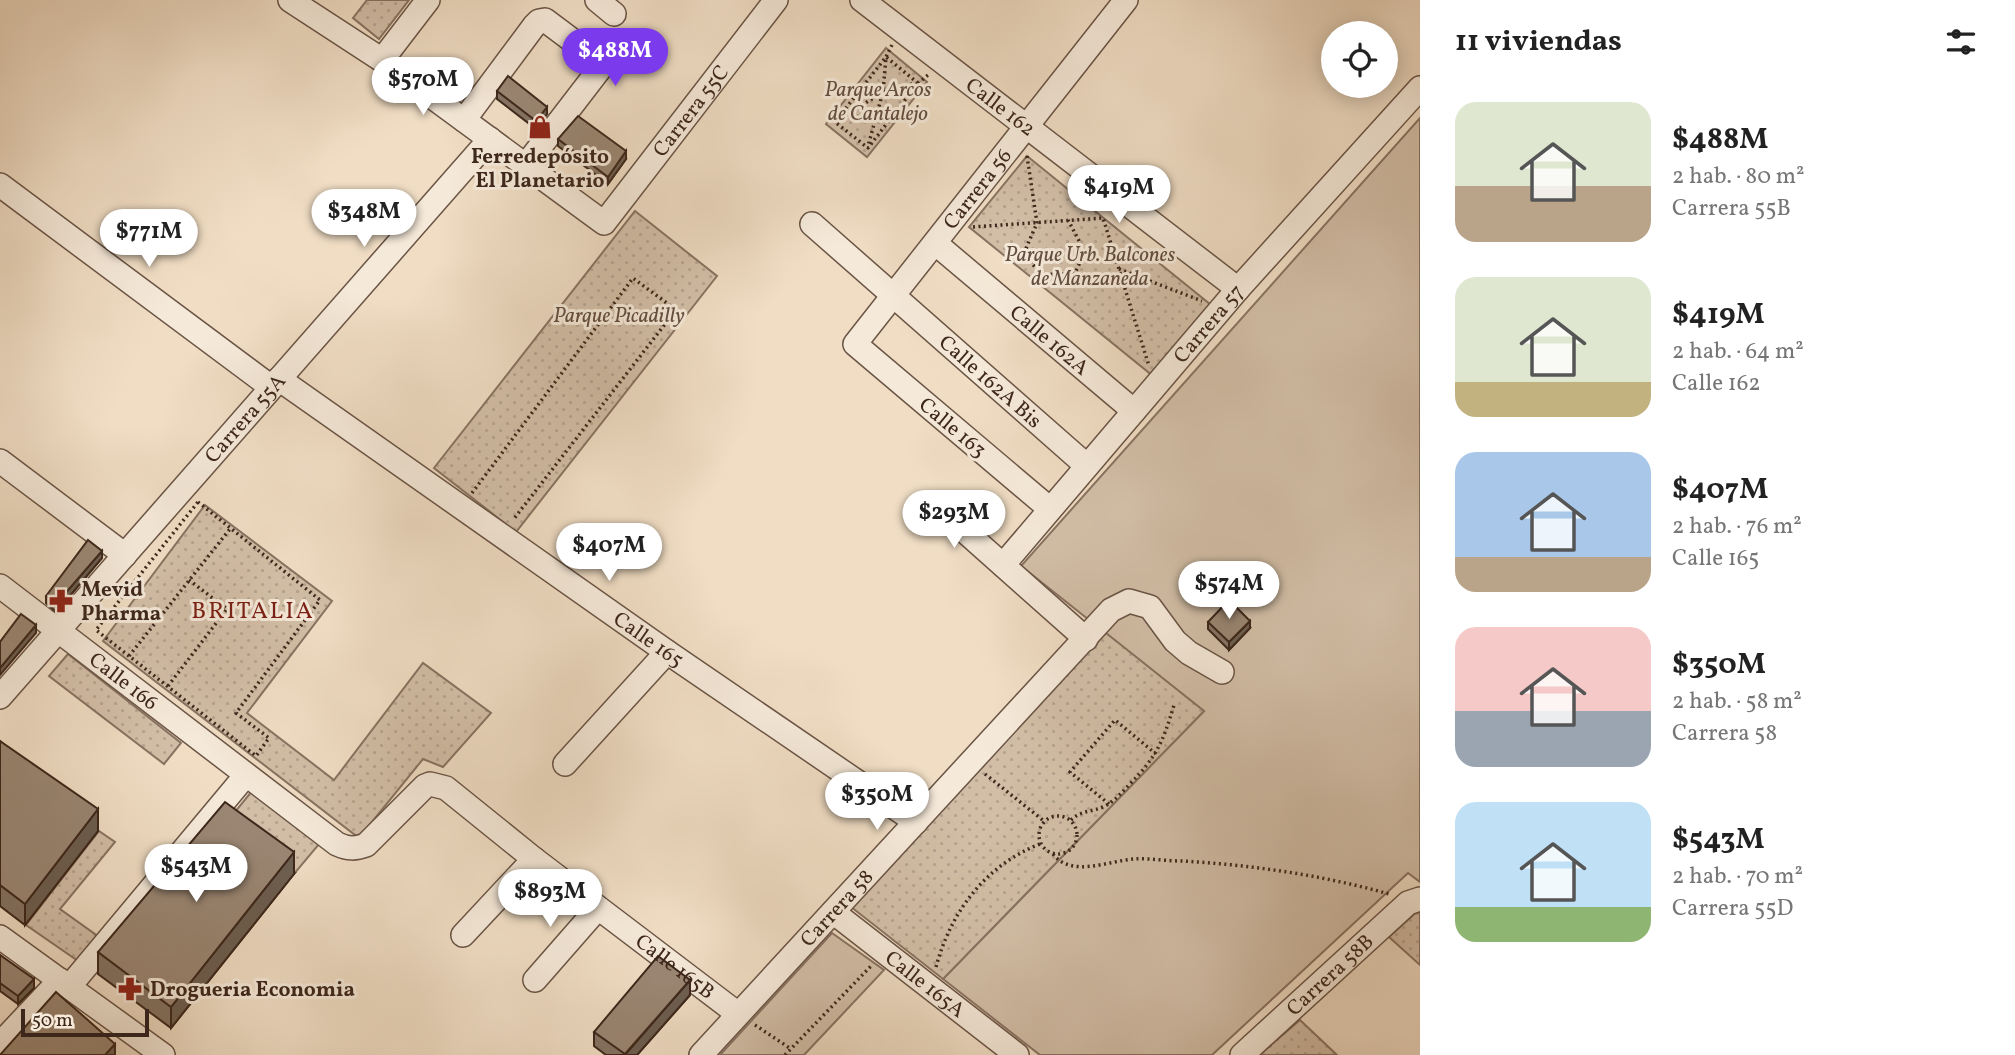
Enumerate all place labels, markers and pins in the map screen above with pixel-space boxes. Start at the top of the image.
pin: $488M [566,28,664,88]
pin: $570M [374,58,472,117]
shop icon: Ferredepósito El Planetario [526,113,554,141]
place label: Ferredepósito El Planetario [471,143,609,196]
pin: $419M [1070,166,1168,225]
pin: $348M [315,190,413,249]
pin: $771M [100,210,198,269]
pin: $293M [905,490,1003,550]
pin: $407M [560,524,658,583]
pin: $574M [1180,562,1278,621]
place label: Mevid Pharma [81,576,161,629]
pharmacy icon: Mevid Pharma [47,587,75,615]
pin: $350M [828,772,926,832]
pin: $543M [147,844,245,904]
pin: $893M [501,870,599,929]
pharmacy icon: Drogueria Economia [116,975,144,1003]
place label: Drogueria Economia [150,976,355,1005]

